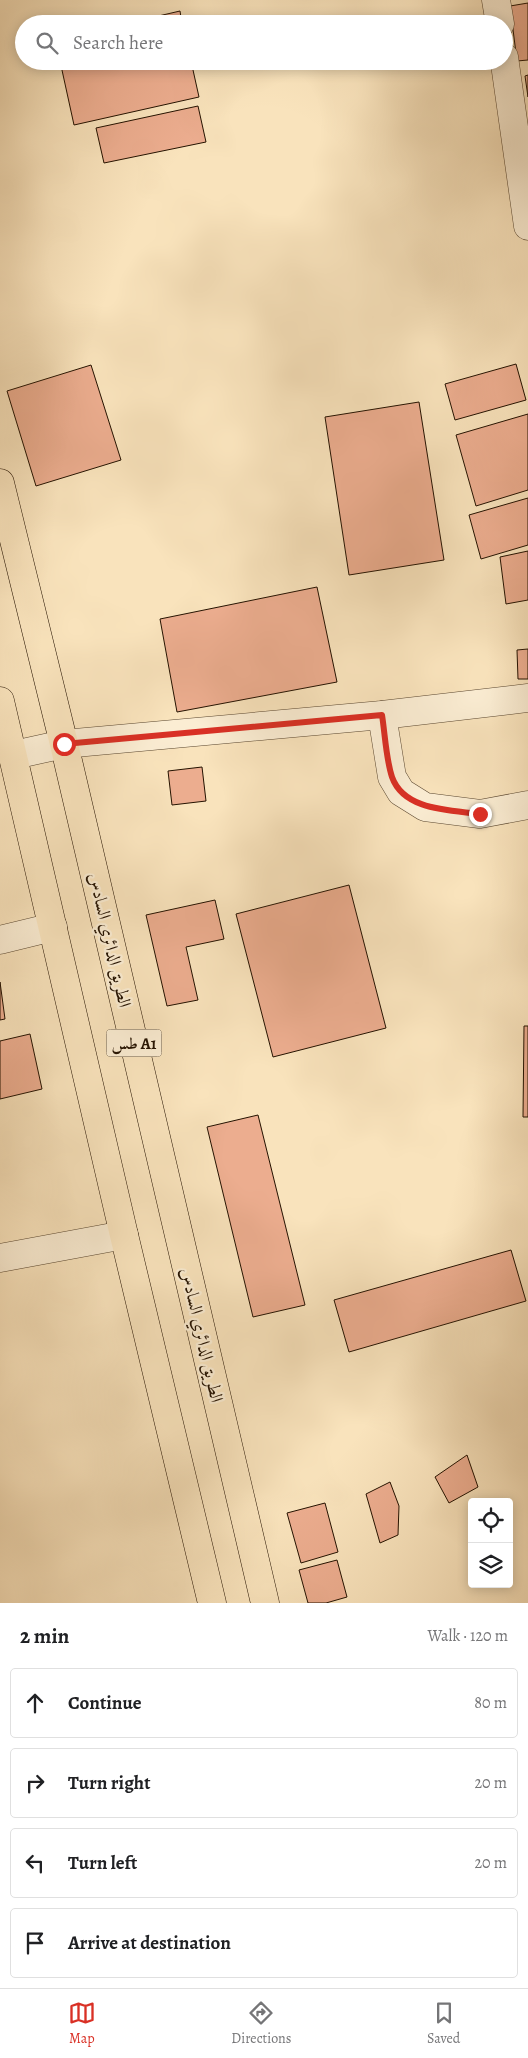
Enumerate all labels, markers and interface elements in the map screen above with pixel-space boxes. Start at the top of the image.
search box [15,15,513,70]
icon: search [33,29,61,57]
text: Search here [73,30,163,56]
route start [53,733,76,756]
route end [469,803,492,826]
street label: الطريق الدائري السادس [80,870,137,1011]
road number: طس A1 [106,1030,162,1056]
street label: الطريق الدائري السادس [172,1265,229,1406]
map controls [468,1498,513,1588]
button: locate [468,1498,513,1543]
button: layers [468,1543,513,1588]
text: 2 min [20,1622,69,1650]
text: Walk · 120 m [427,1625,508,1647]
icon: ahead [21,1689,49,1717]
text: Continue [68,1690,142,1716]
text: 80 m [474,1692,507,1714]
icon: right [21,1769,49,1797]
text: Turn right [68,1770,150,1796]
text: 20 m [474,1772,507,1794]
icon: left [21,1849,49,1877]
text: Turn left [68,1850,137,1876]
text: 20 m [474,1852,507,1874]
icon: arrive [21,1929,49,1957]
text: Arrive at destination [68,1930,231,1956]
tab: Map [68,1999,96,2048]
tab: Directions [231,1999,291,2048]
tab: Saved [427,1999,460,2048]

